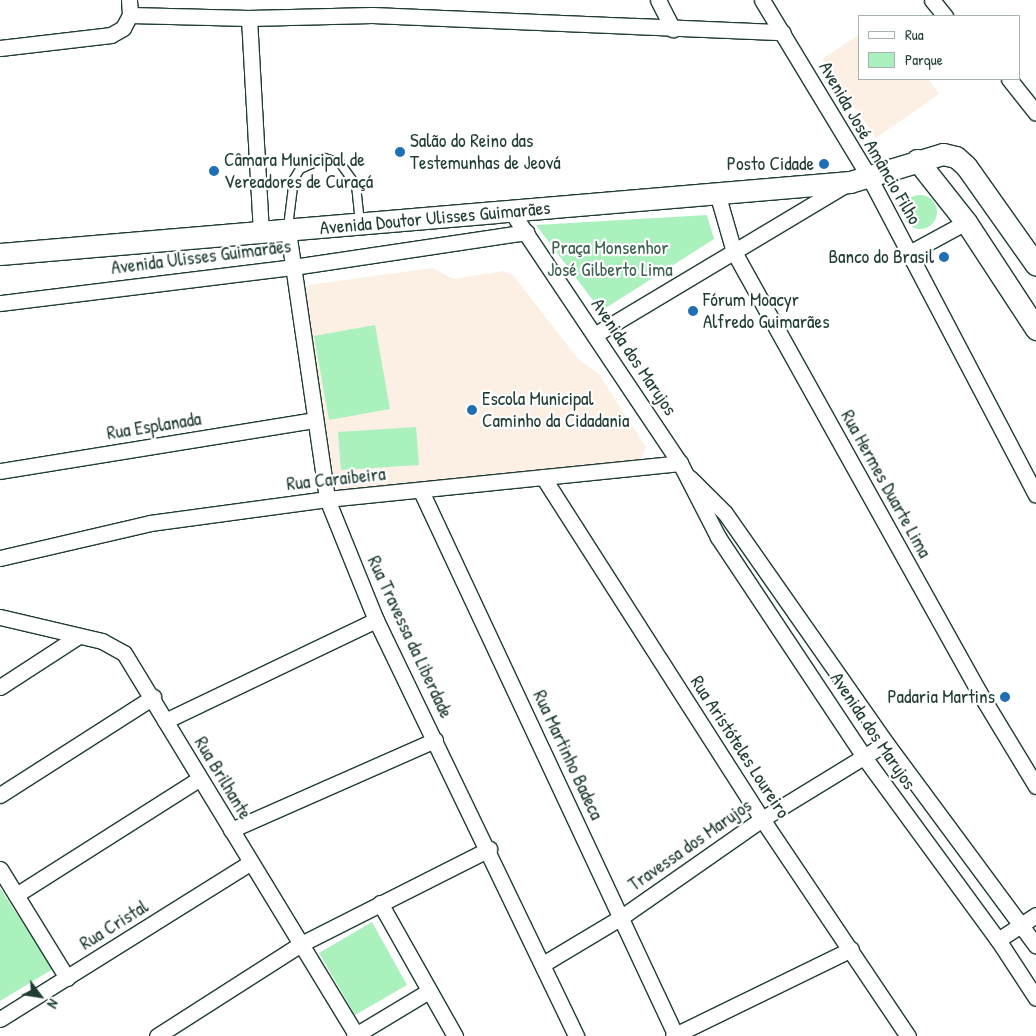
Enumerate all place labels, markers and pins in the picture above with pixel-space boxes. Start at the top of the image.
place label: Salão do Reino das Testemunhas de Jeová [410,130,561,174]
marker: Salão do Reino das Testemunhas de Jeová [394,146,406,158]
place label: Câmara Municipal de Vereadores de Curaçá [224,149,373,193]
place label: Posto Cidade [727,153,814,175]
marker: Posto Cidade [818,158,830,170]
marker: Câmara Municipal de Vereadores de Curaçá [208,165,220,177]
place label: Banco do Brasil [828,246,934,268]
marker: Banco do Brasil [938,251,950,263]
place label: Fórum Moacyr Alfredo Guimarães [703,289,829,333]
marker: Fórum Moacyr Alfredo Guimarães [687,305,699,317]
place label: Escola Municipal Caminho da Cidadania [482,388,630,432]
marker: Escola Municipal Caminho da Cidadania [466,404,478,416]
place label: Padaria Martins [887,686,995,708]
marker: Padaria Martins [999,691,1011,703]

